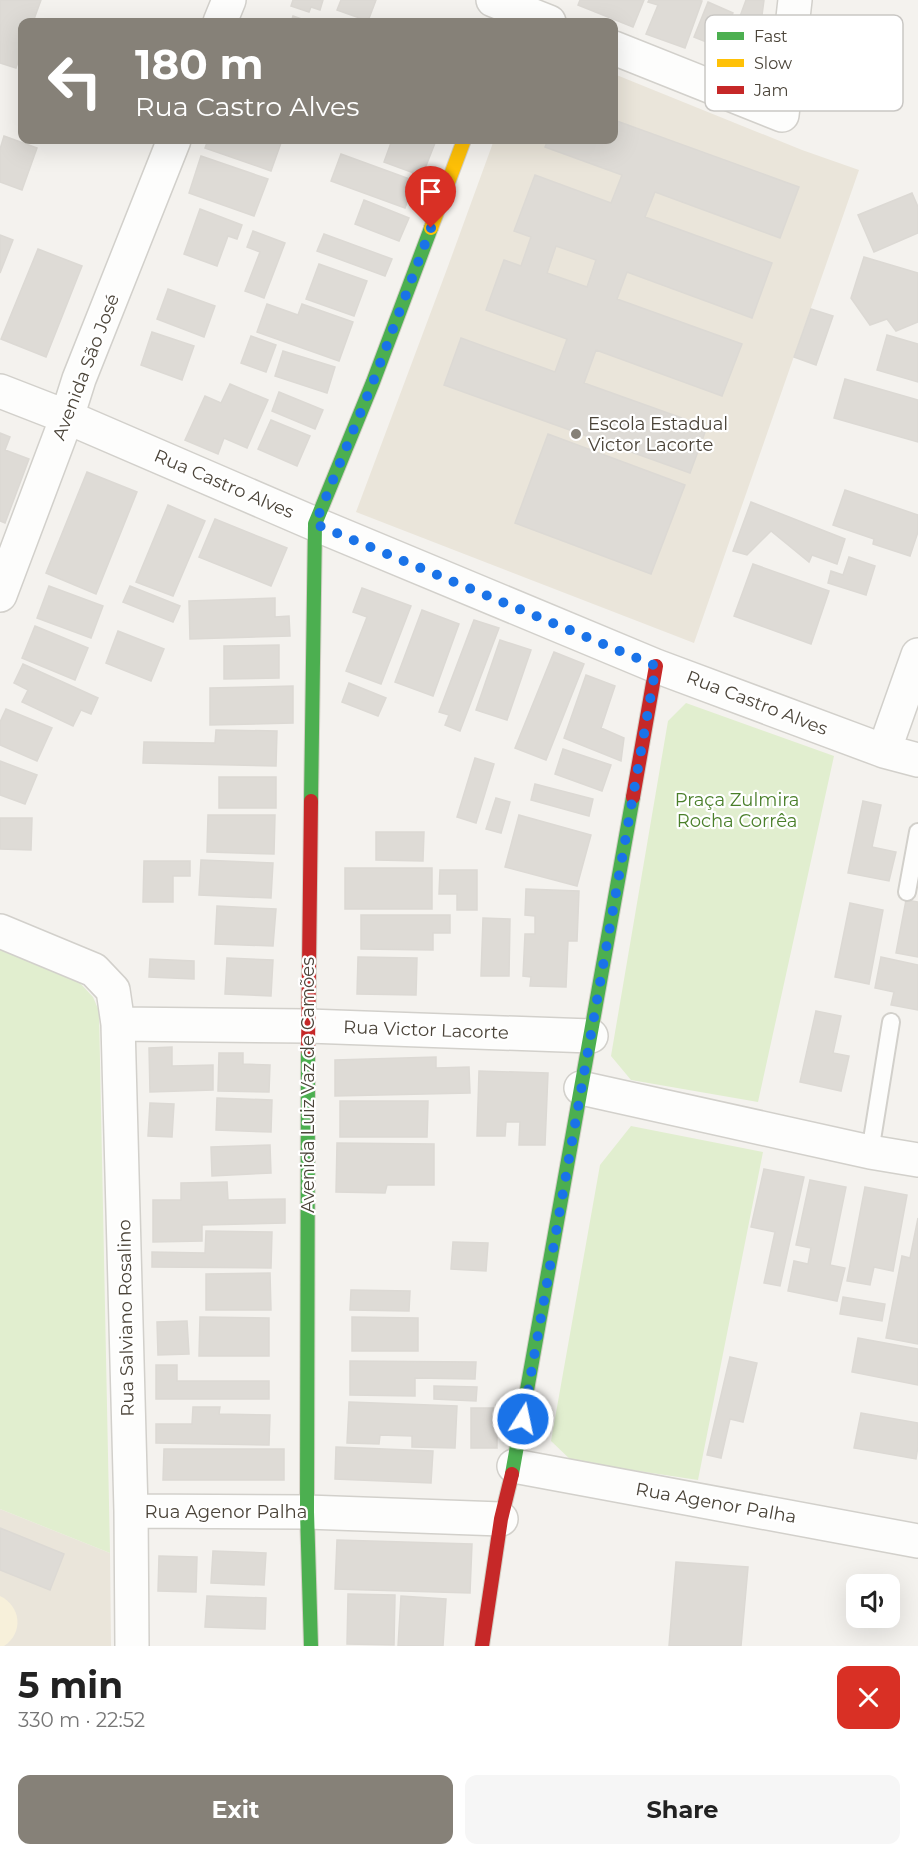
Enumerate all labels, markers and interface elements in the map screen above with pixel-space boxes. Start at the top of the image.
legend [705,15,903,111]
text: Fast [754,27,788,46]
text: 180 m [135,38,264,90]
icon: left [36,42,114,120]
text: Slow [754,54,792,73]
text: Jam [753,81,788,100]
text: Rua Castro Alves [135,90,360,123]
pin [405,166,456,228]
icon: arrive [414,175,447,208]
street label: Avenida São José [48,291,124,443]
place label: Escola Estadual Victor Lacorte [588,413,728,456]
marker: Escola Estadual Victor Lacorte [569,427,583,441]
street label: Rua Castro Alves [151,445,297,523]
street label: Rua Castro Alves [683,666,831,740]
park label: Praça Zulmira Rocha Corrêa [675,789,799,832]
street label: Avenida Luiz Vaz de Camões [297,957,319,1213]
street label: Rua Victor Lacorte [343,1016,509,1044]
street label: Rua Salviano Rosalino [113,1219,139,1417]
position arrow [491,1387,555,1451]
street label: Rua Agenor Palha [634,1478,798,1528]
street label: Rua Agenor Palha [145,1501,307,1523]
map controls [846,1574,900,1628]
button: sound [846,1574,900,1628]
text: 5 min [18,1663,123,1707]
button: close [837,1666,900,1729]
text: 330 m · 22:52 [18,1708,145,1732]
button: Exit [18,1775,453,1844]
button: Share [465,1775,900,1844]

